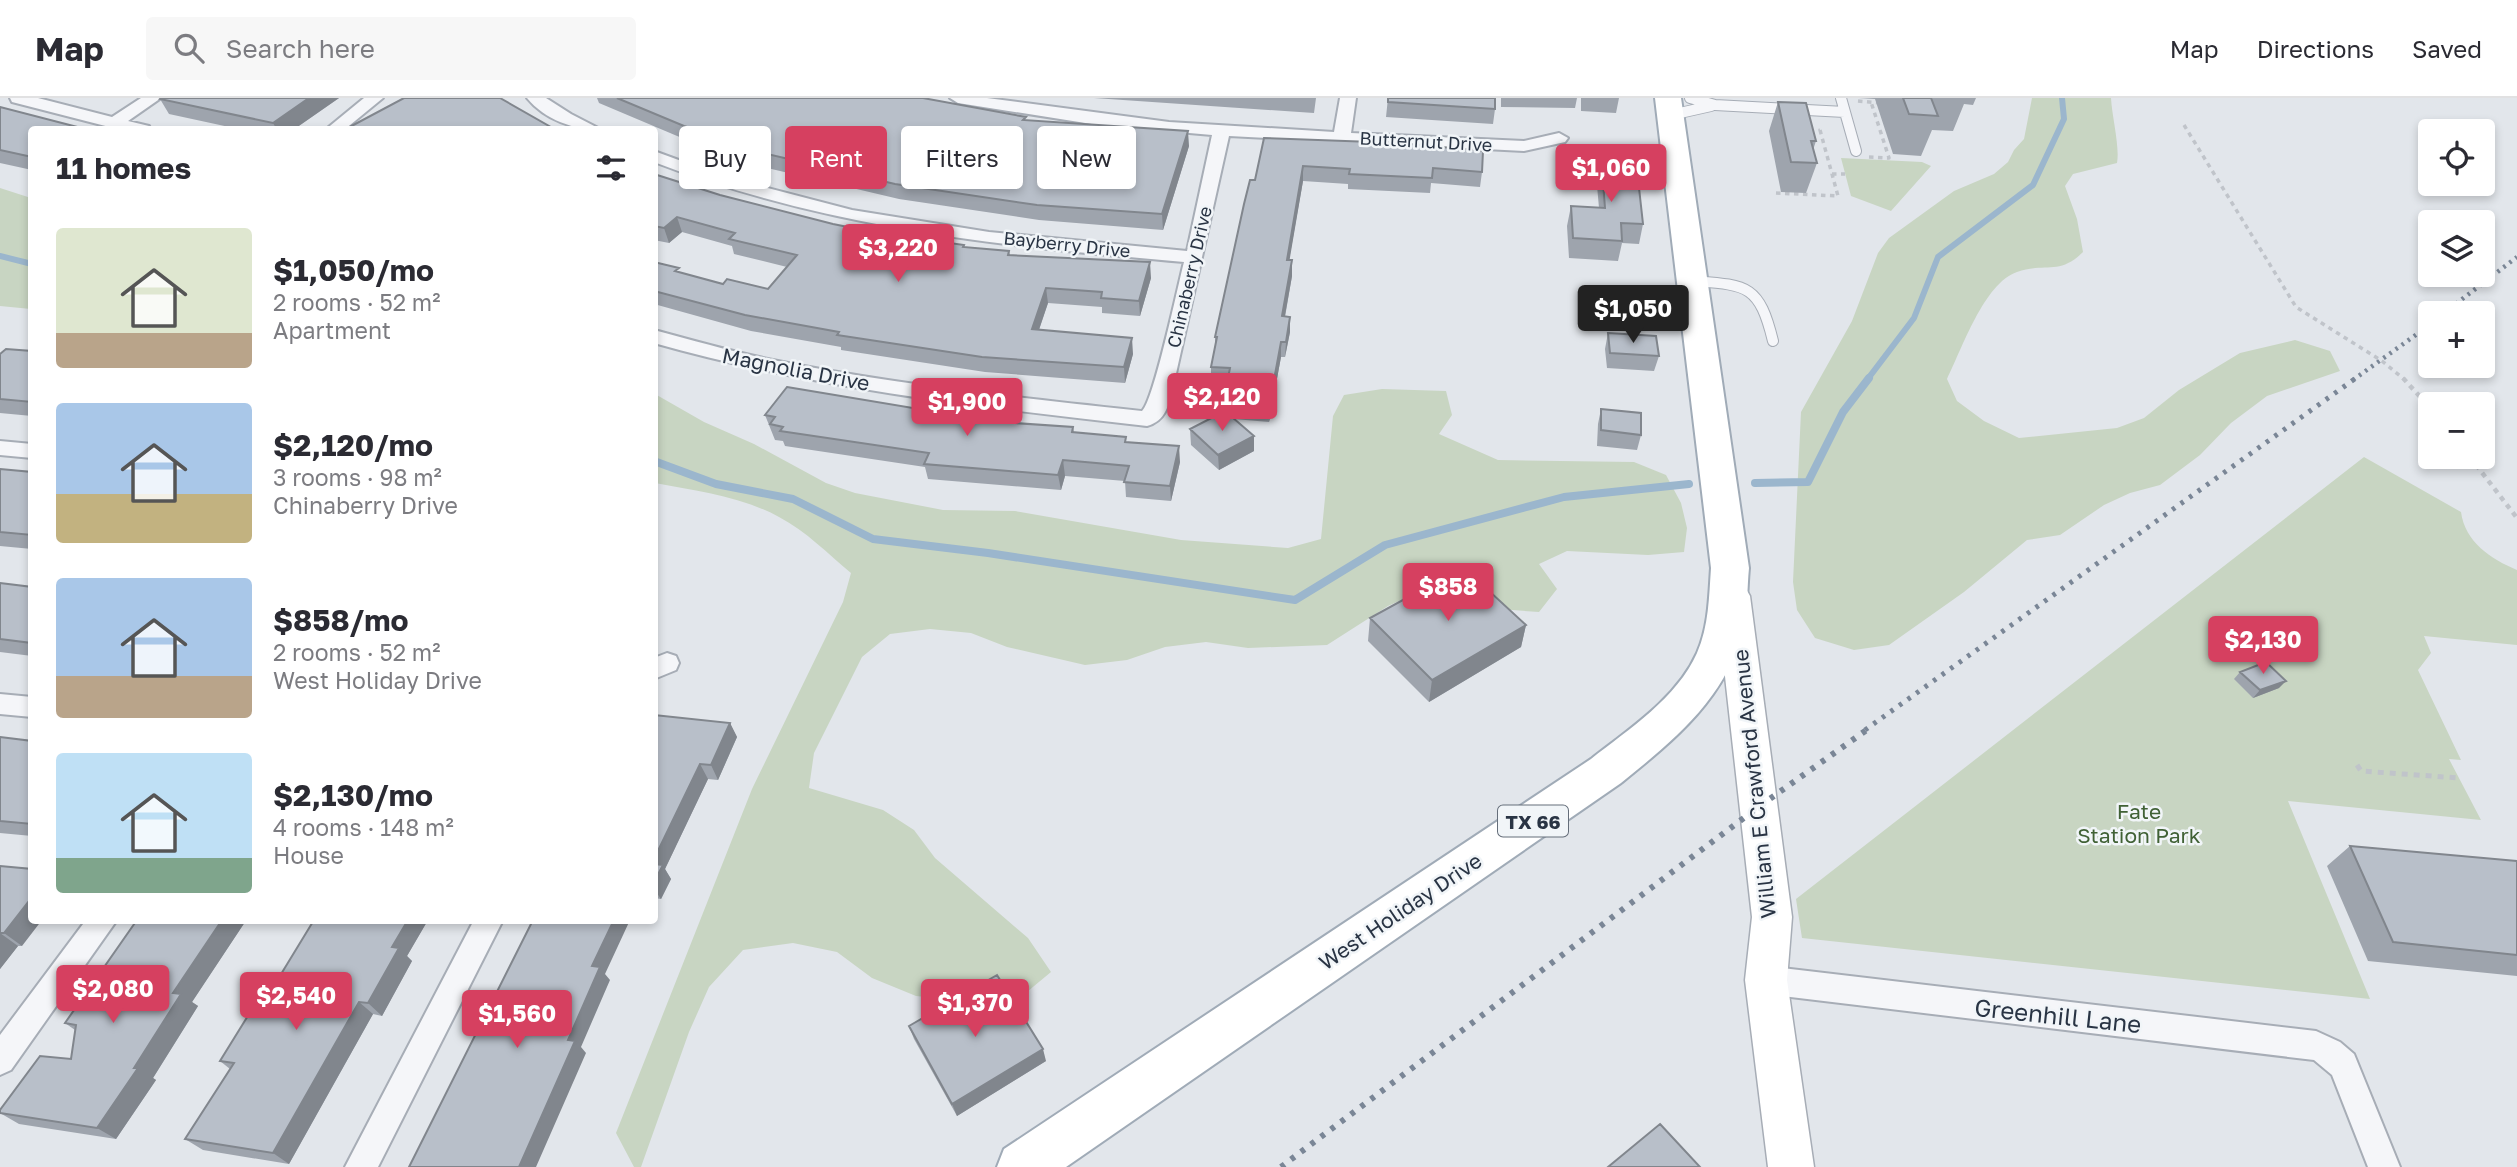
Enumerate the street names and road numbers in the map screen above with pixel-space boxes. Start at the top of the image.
street label: Butternut Drive [1359,127,1493,155]
street label: Chinaberry Drive [1162,204,1216,350]
street label: Bayberry Drive [1003,226,1131,262]
street label: Magnolia Drive [720,342,872,396]
street label: William E Crawford Avenue [1727,648,1781,920]
road number: TX 66 [1498,806,1568,836]
street label: West Holiday Drive [1314,847,1486,975]
street label: Greenhill Lane [1973,992,2143,1038]

